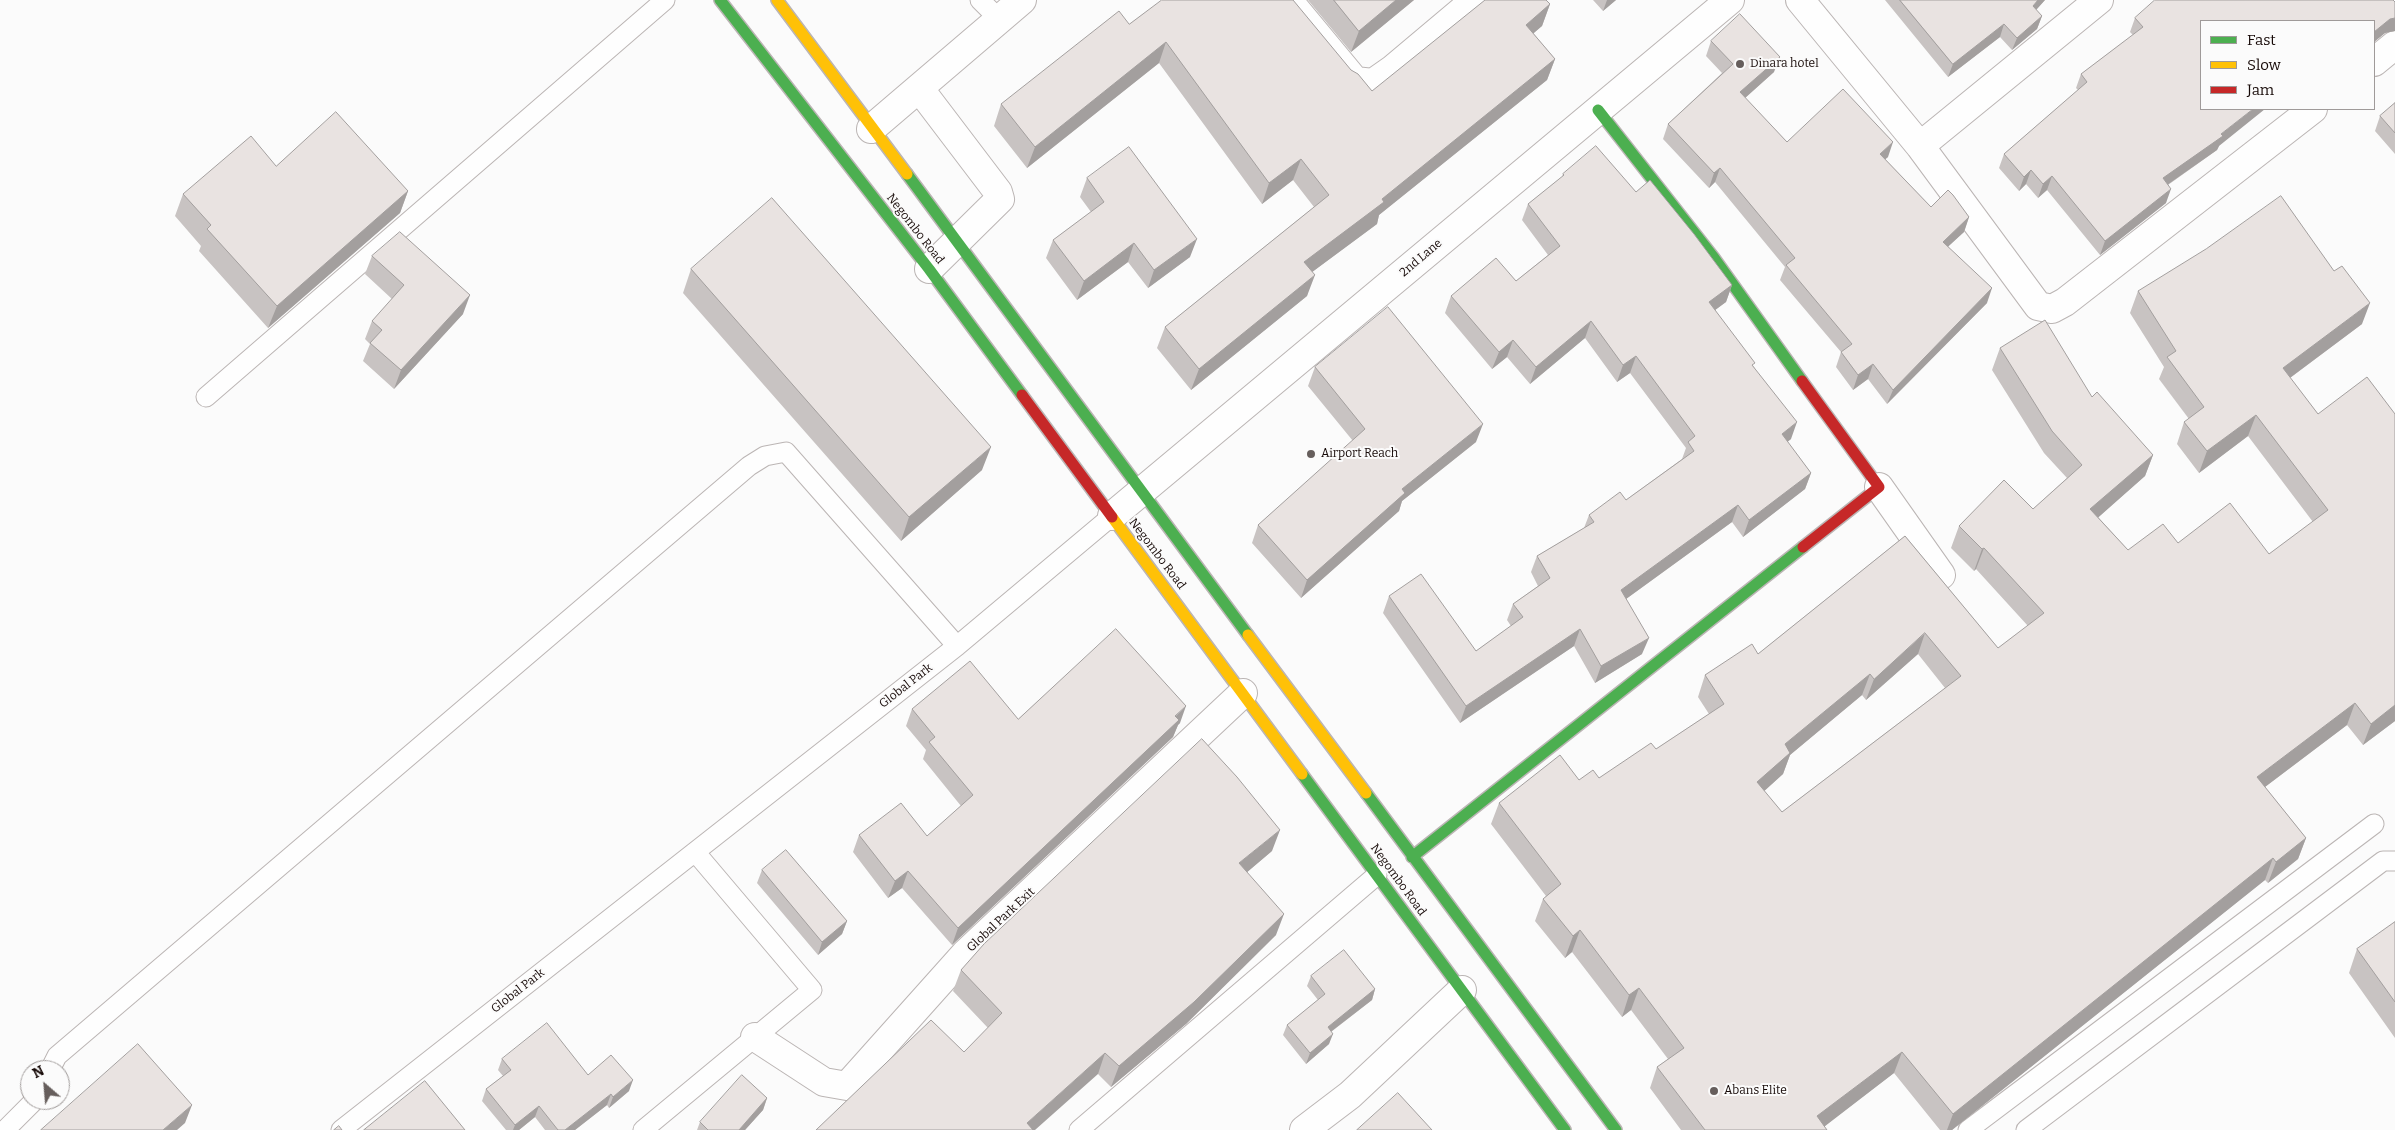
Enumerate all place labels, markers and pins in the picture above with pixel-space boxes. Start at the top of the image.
place label: Dinara hotel [1750,57,1819,71]
marker: Dinara hotel [1734,58,1746,70]
place label: Airport Reach [1321,447,1398,461]
marker: Airport Reach [1305,448,1317,460]
place label: Abans Elite [1724,1084,1787,1098]
marker: Abans Elite [1708,1085,1720,1097]

